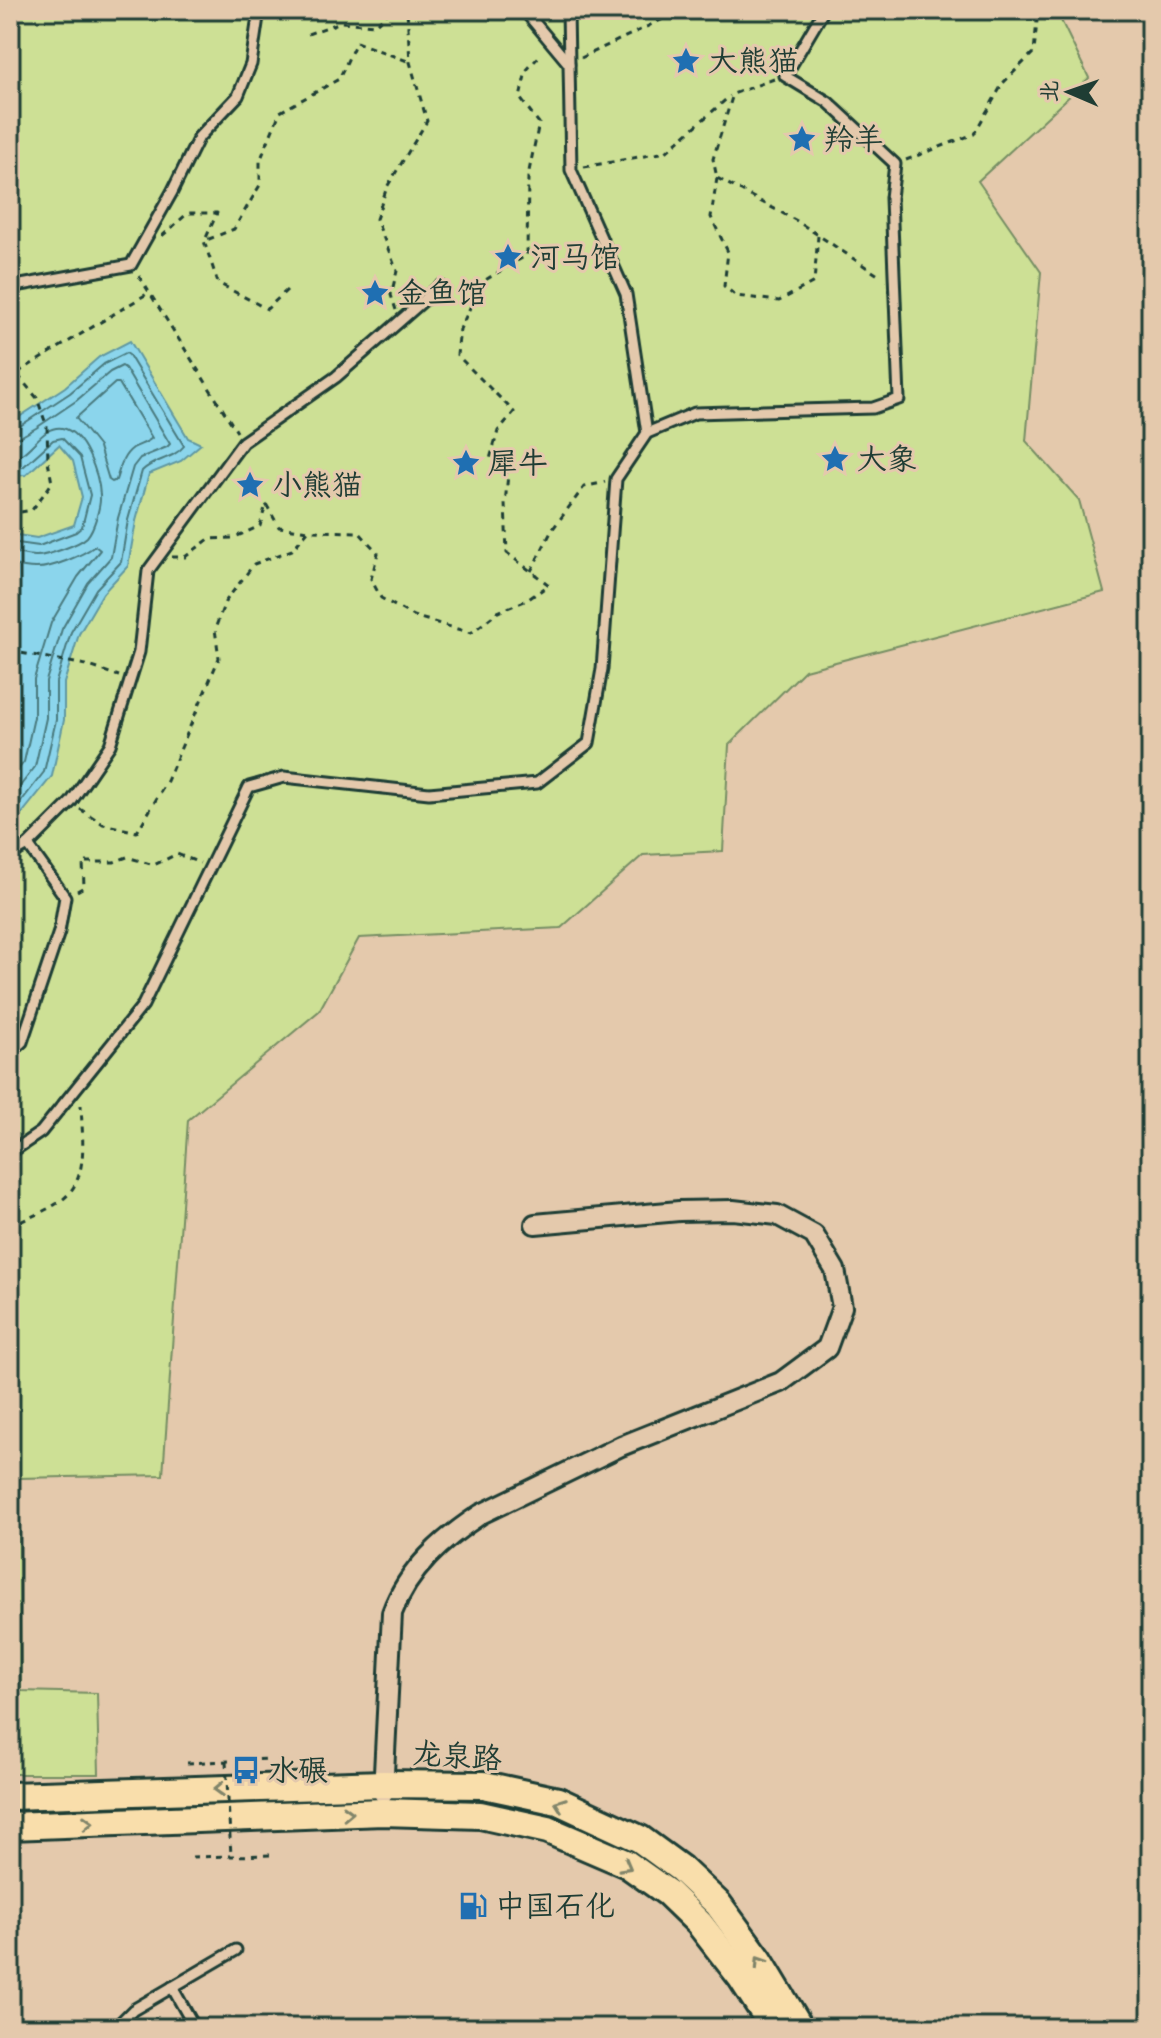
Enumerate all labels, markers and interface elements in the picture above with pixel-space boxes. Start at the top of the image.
place label: 大熊猫 [708,44,798,79]
place icon: 大熊猫 [671,46,701,76]
north arrow [1029,52,1109,132]
text: 北 [1037,80,1063,103]
place label: 羚羊 [824,122,884,157]
place icon: 羚羊 [787,124,817,154]
place label: 河马馆 [530,240,620,275]
place icon: 河马馆 [493,242,523,272]
place label: 金鱼馆 [397,276,487,311]
place icon: 金鱼馆 [360,278,390,308]
place label: 大象 [857,442,917,477]
place icon: 大象 [820,444,850,474]
place label: 犀牛 [488,446,548,481]
place icon: 犀牛 [451,448,481,478]
place label: 小熊猫 [272,468,362,503]
place icon: 小熊猫 [235,470,265,500]
street label: 龙泉路 [411,1736,503,1777]
place label: 水碾 [268,1753,328,1788]
bus stop icon: 水碾 [231,1755,261,1785]
one-way arrow [212,1781,225,1798]
one-way arrow [554,1797,568,1814]
one-way arrow [342,1805,355,1822]
one-way arrow [82,1814,95,1831]
one-way arrow [618,1856,632,1871]
place label: 中国石化 [495,1889,615,1924]
fuel station icon: 中国石化 [458,1891,488,1921]
one-way arrow [754,1956,769,1970]

